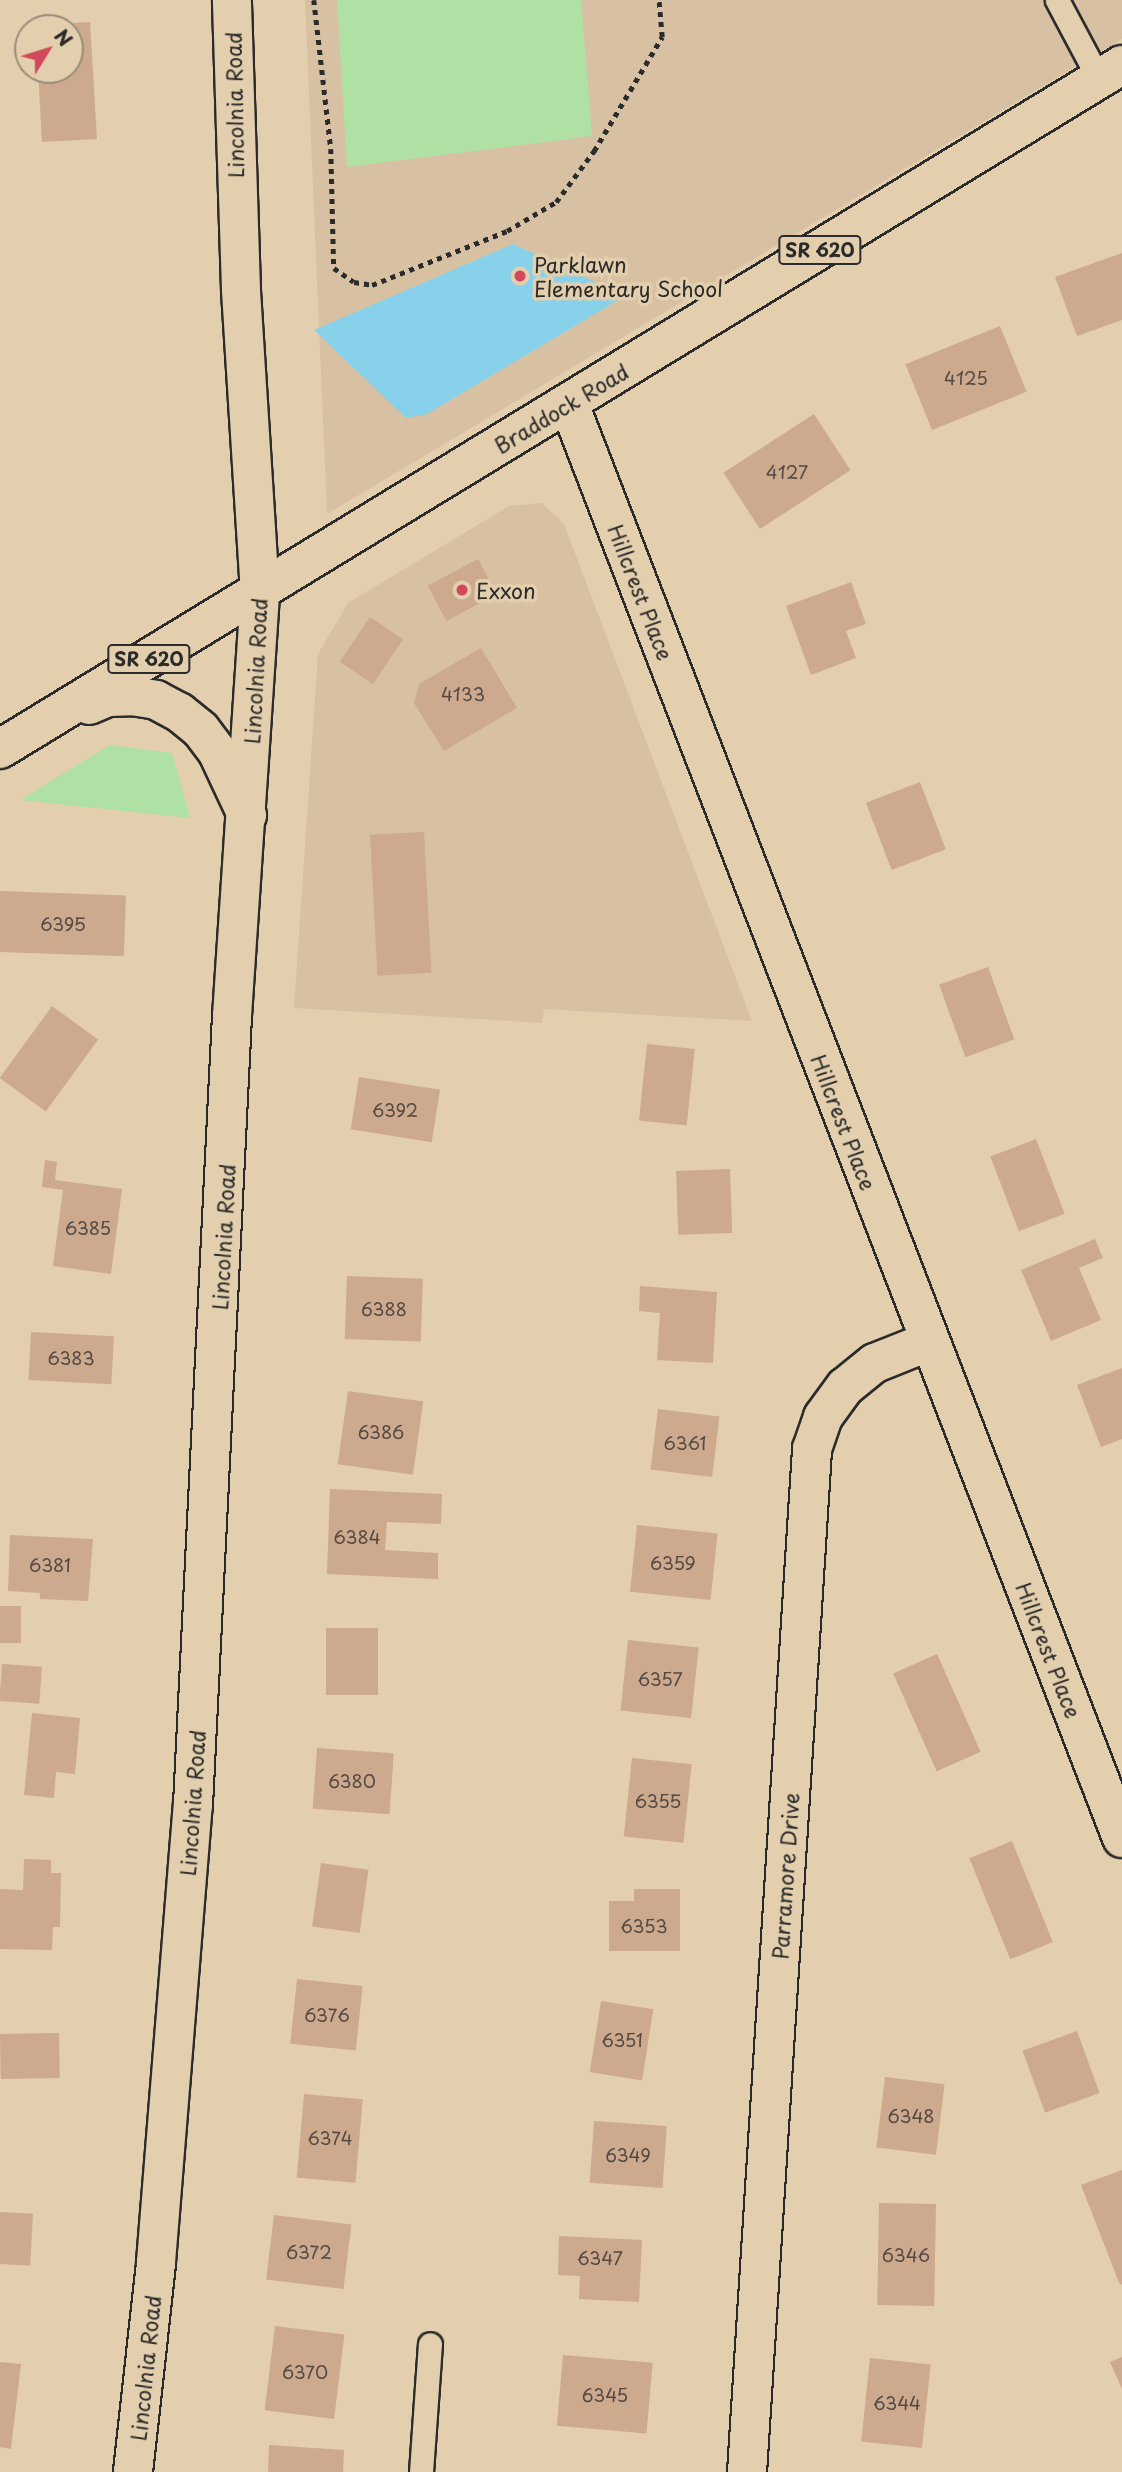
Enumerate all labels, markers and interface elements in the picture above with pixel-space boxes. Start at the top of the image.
north arrow [14,14,84,84]
text: N [48,23,80,52]
street label: Lincolnia Road [220,32,248,178]
road number: SR 620 [776,234,864,266]
place label: Parklawn Elementary School [534,251,723,301]
marker: Parklawn Elementary School [512,268,528,284]
street label: Braddock Road [489,358,633,458]
house number: 4125 [944,367,988,389]
house number: 4127 [766,461,808,483]
street label: Hillcrest Place [603,520,679,664]
place label: Exxon [476,577,536,603]
marker: Exxon [454,582,470,598]
street label: Lincolnia Road [239,597,271,745]
road number: SR 620 [105,644,193,674]
house number: 4133 [441,683,485,705]
house number: 6395 [40,913,86,935]
street label: Hillcrest Place [806,1050,882,1194]
house number: 6392 [372,1099,418,1121]
street label: Lincolnia Road [207,1163,239,1311]
house number: 6385 [65,1217,111,1239]
house number: 6388 [361,1298,407,1320]
house number: 6383 [47,1347,95,1369]
house number: 6386 [358,1421,404,1443]
house number: 6361 [664,1432,706,1454]
house number: 6384 [333,1526,381,1548]
house number: 6359 [650,1552,696,1574]
house number: 6381 [29,1554,71,1576]
street label: Hillcrest Place [1011,1578,1087,1722]
house number: 6357 [637,1668,683,1690]
street label: Lincolnia Road [174,1729,210,1877]
house number: 6380 [328,1770,376,1792]
house number: 6355 [635,1790,681,1812]
street label: Parramore Drive [767,1792,803,1960]
house number: 6353 [620,1915,668,1937]
house number: 6376 [304,2004,350,2026]
house number: 6351 [601,2029,643,2051]
house number: 6348 [888,2105,934,2127]
house number: 6374 [307,2127,353,2149]
house number: 6349 [605,2144,651,2166]
house number: 6372 [286,2241,332,2263]
house number: 6346 [882,2244,930,2266]
house number: 6347 [577,2247,623,2269]
street label: Lincolnia Road [125,2294,165,2442]
house number: 6370 [282,2361,328,2383]
house number: 6345 [582,2384,628,2406]
house number: 6344 [873,2392,921,2414]

